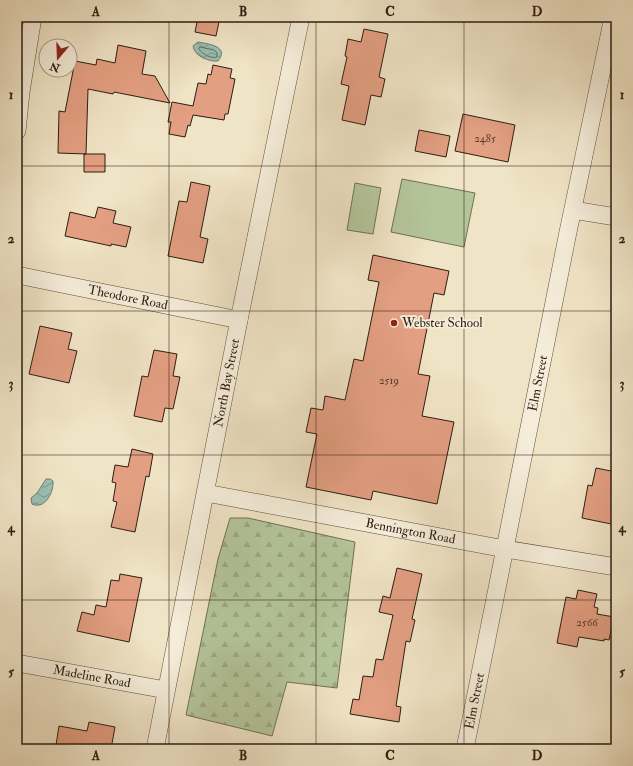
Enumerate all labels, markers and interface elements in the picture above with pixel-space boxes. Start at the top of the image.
text: A [91,4,101,20]
text: B [239,4,247,20]
text: C [385,4,395,20]
text: D [532,4,543,20]
north arrow [38,38,78,78]
text: N [47,59,63,75]
text: 1 [9,87,14,103]
text: 1 [620,87,625,103]
house number: 2485 [474,132,496,145]
text: 2 [8,231,15,247]
text: 2 [619,231,626,247]
street label: Theodore Road [86,282,170,313]
place label: Webster School [401,315,483,331]
marker: Webster School [389,318,399,328]
street label: North Bay Street [210,337,243,429]
street label: Elm Street [524,354,551,413]
house number: 2519 [379,374,399,387]
text: 3 [9,376,14,392]
text: 3 [620,376,625,392]
street label: Bennington Road [364,515,457,548]
text: 4 [6,520,15,536]
text: 4 [617,520,626,536]
house number: 2566 [576,616,599,629]
street label: Madeline Road [52,662,132,692]
text: 5 [8,664,14,680]
text: 5 [619,664,625,680]
street label: Elm Street [461,671,488,730]
text: A [91,748,101,764]
text: B [239,748,247,764]
text: C [385,748,395,764]
text: D [532,748,543,764]

